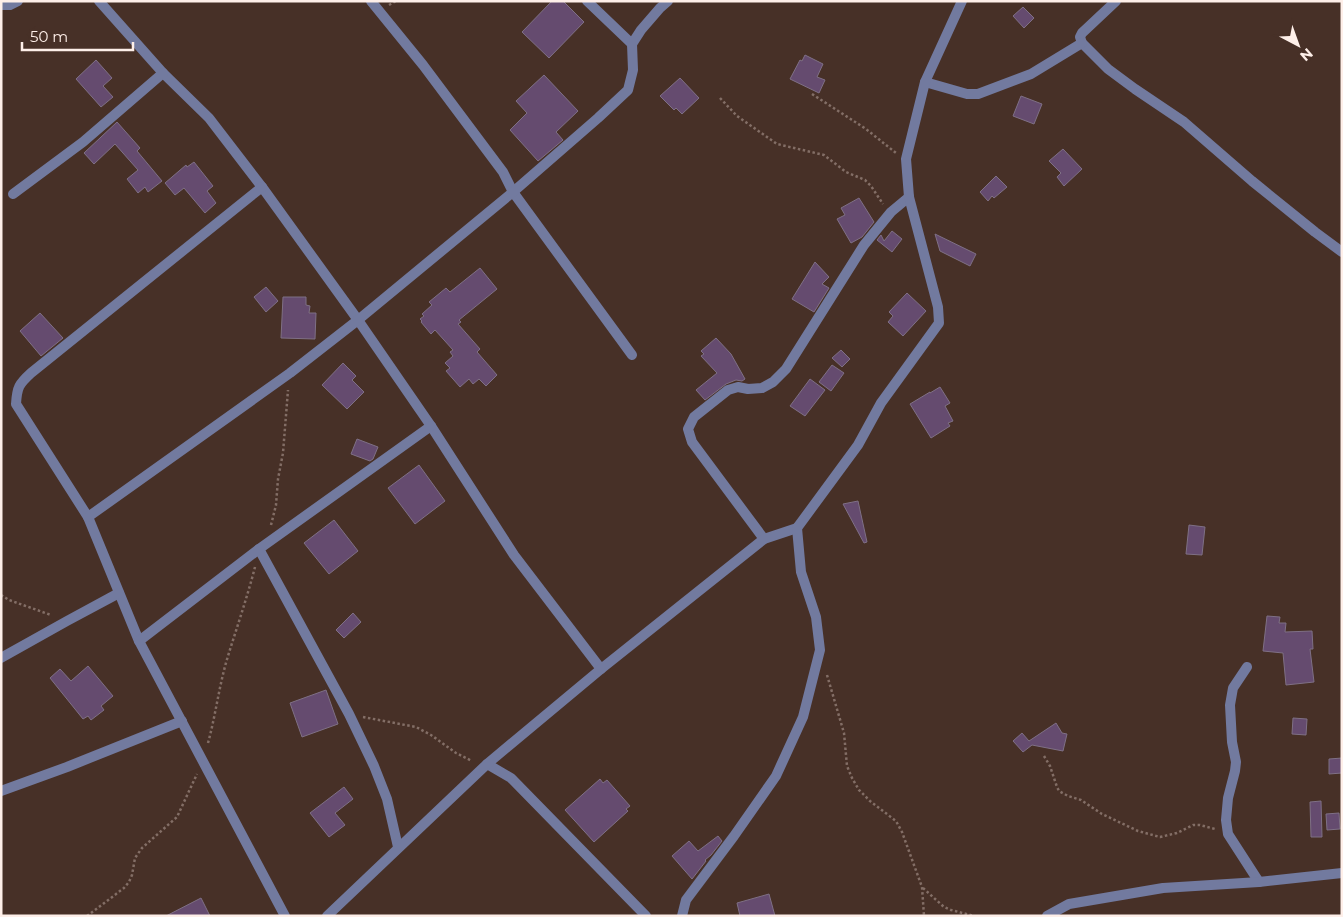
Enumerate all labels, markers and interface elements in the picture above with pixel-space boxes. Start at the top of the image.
scale bar [22,20,134,52]
north arrow [1273,20,1323,70]
text: 50 m [30,27,68,46]
text: N [1296,44,1317,65]

